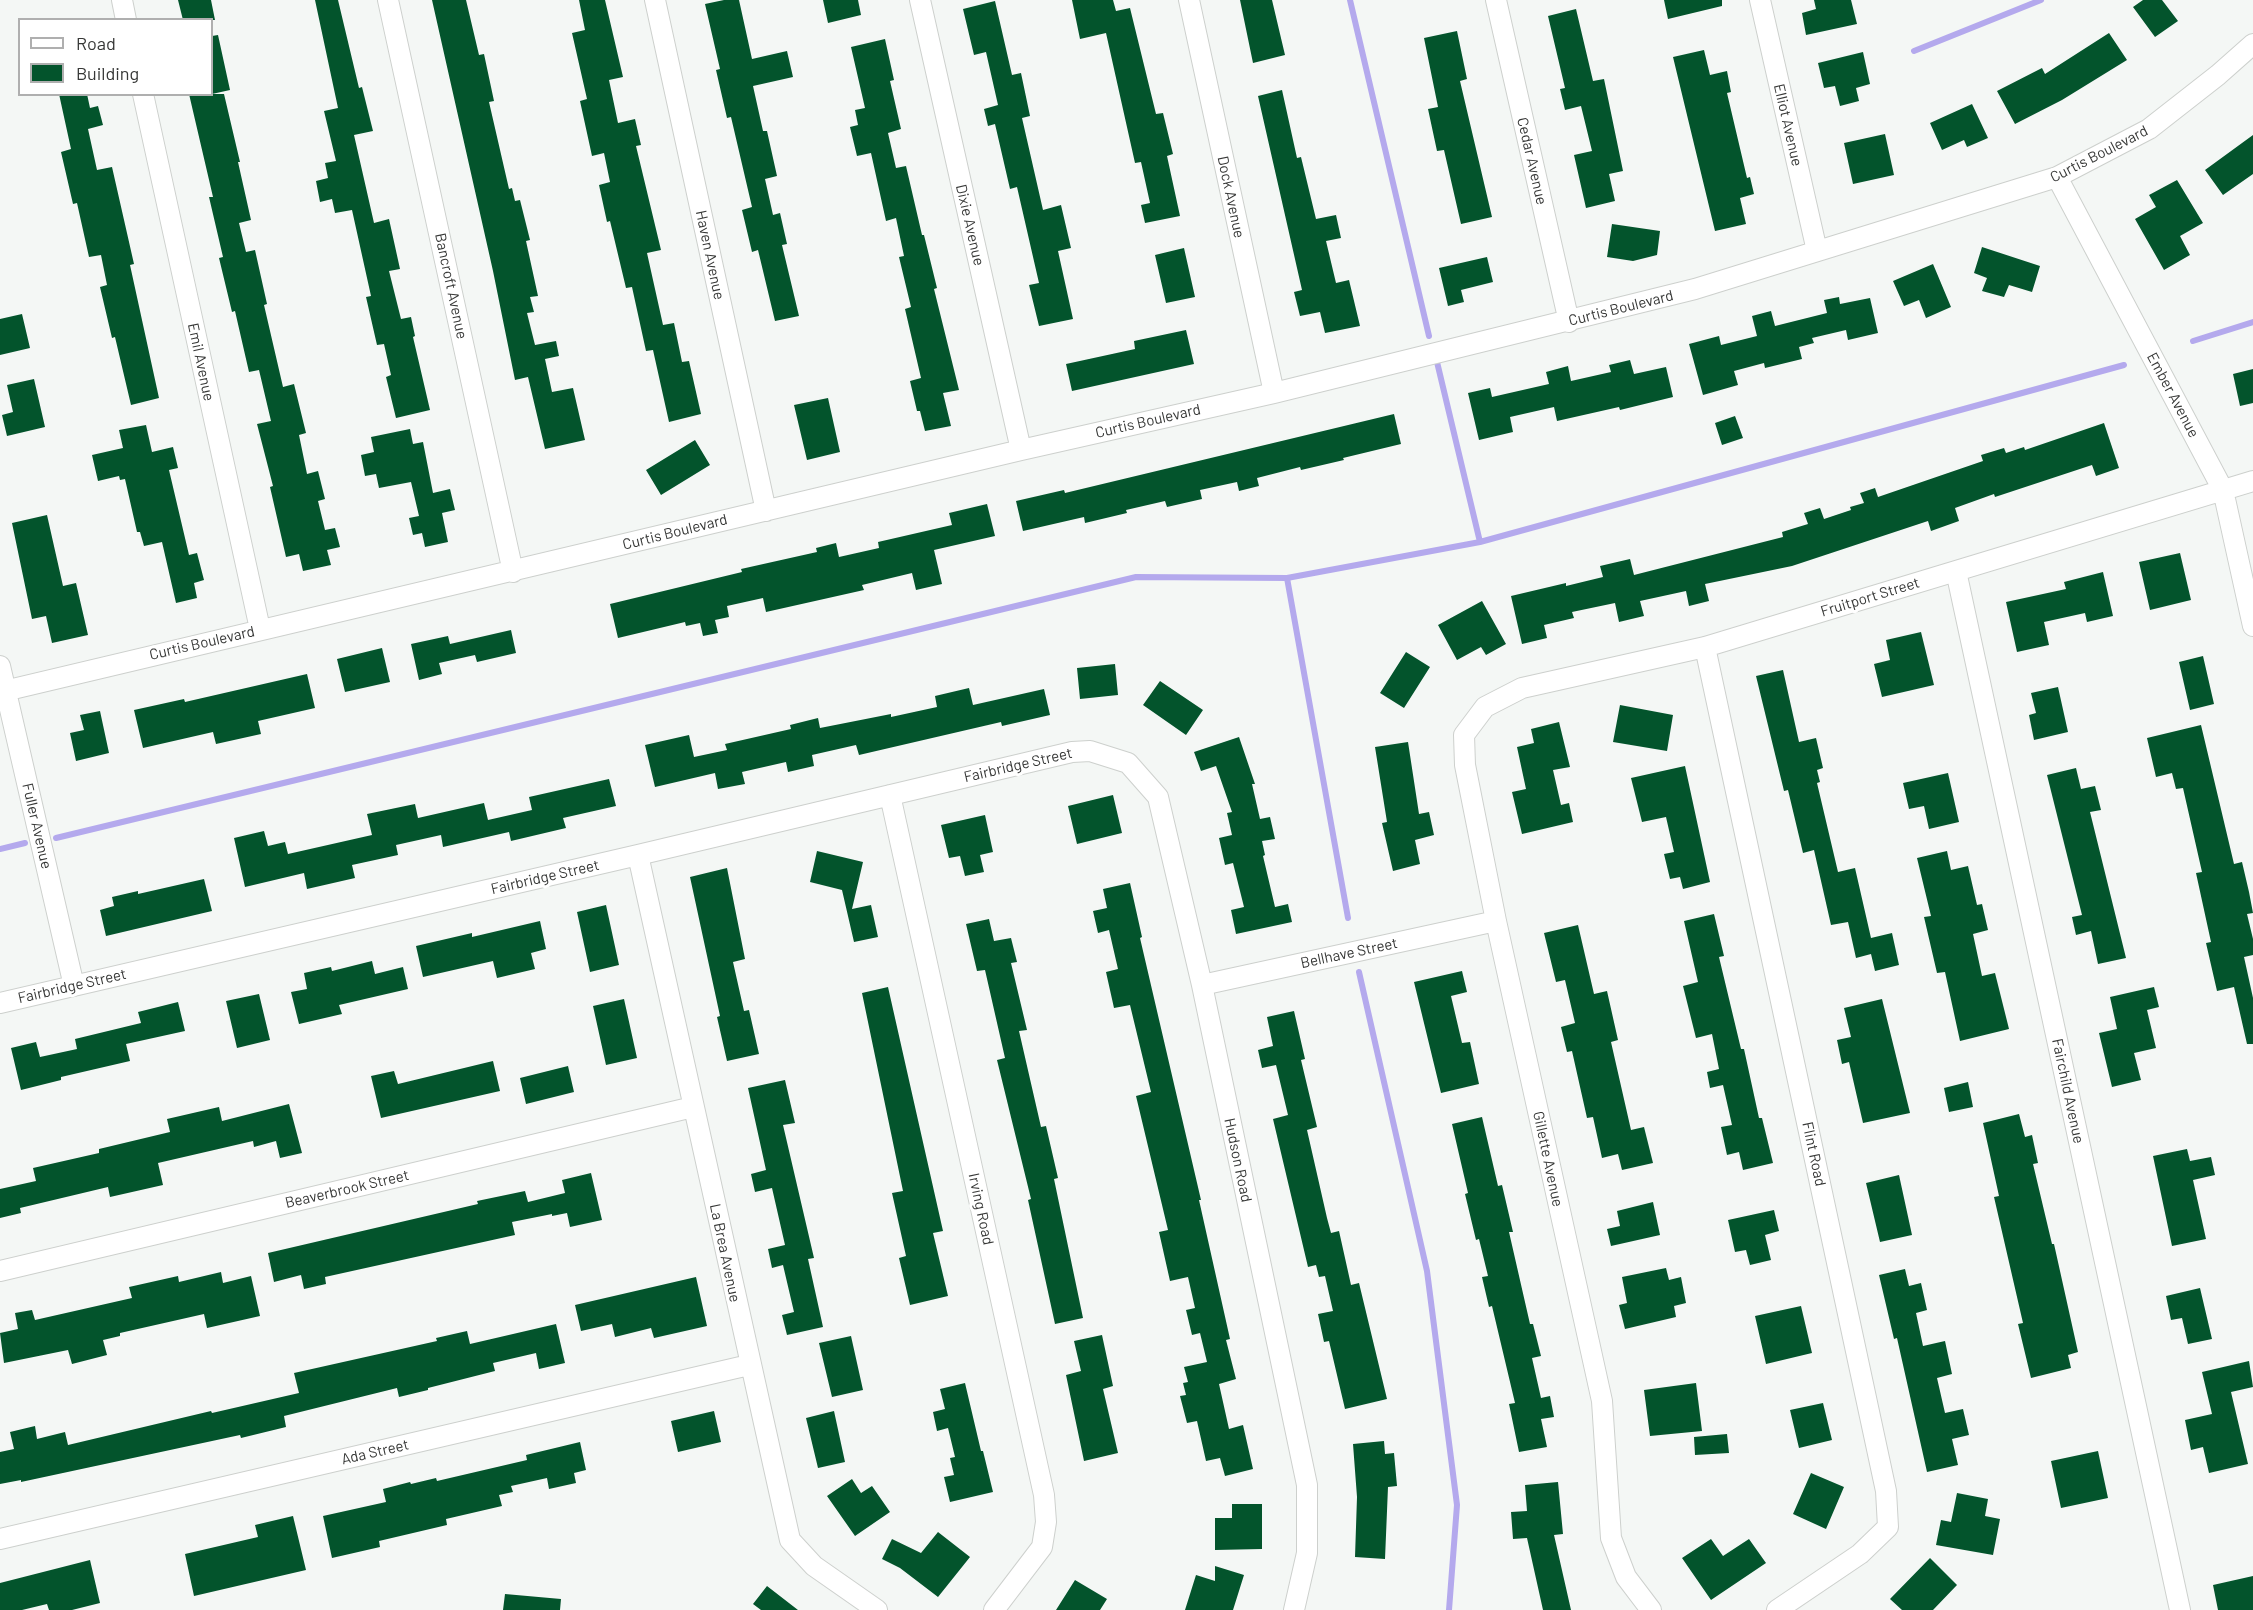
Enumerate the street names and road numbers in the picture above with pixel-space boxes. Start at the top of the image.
street label: Elliot Avenue [1770,82,1806,168]
street label: Cedar Avenue [1513,116,1551,206]
street label: Curtis Boulevard [2047,122,2151,186]
street label: Dock Avenue [1214,154,1248,240]
street label: Dixie Avenue [952,183,988,267]
street label: Haven Avenue [692,209,728,301]
street label: Bancroft Avenue [431,231,471,341]
street label: Curtis Boulevard [1567,286,1675,330]
street label: Emil Avenue [184,321,218,403]
street label: Ember Avenue [2143,349,2203,441]
street label: Curtis Boulevard [1094,400,1202,442]
street label: Curtis Boulevard [621,510,729,554]
street label: Fruitport Street [1818,573,1922,621]
street label: Curtis Boulevard [148,622,256,664]
street label: Fairbridge Street [962,744,1074,786]
street label: Fuller Avenue [18,781,56,871]
street label: Fairbridge Street [489,856,601,898]
street label: Bellhave Street [1299,934,1399,972]
street label: Fairbridge Street [16,965,128,1007]
street label: Fairchild Avenue [2048,1037,2088,1145]
street label: Gillette Avenue [1529,1110,1567,1208]
street label: Hudson Road [1220,1116,1256,1204]
street label: Flint Road [1798,1120,1830,1188]
street label: Beaverbrook Street [283,1166,411,1212]
street label: Irving Road [965,1171,997,1247]
street label: La Brea Avenue [706,1202,744,1304]
street label: Ada Street [339,1436,411,1468]

